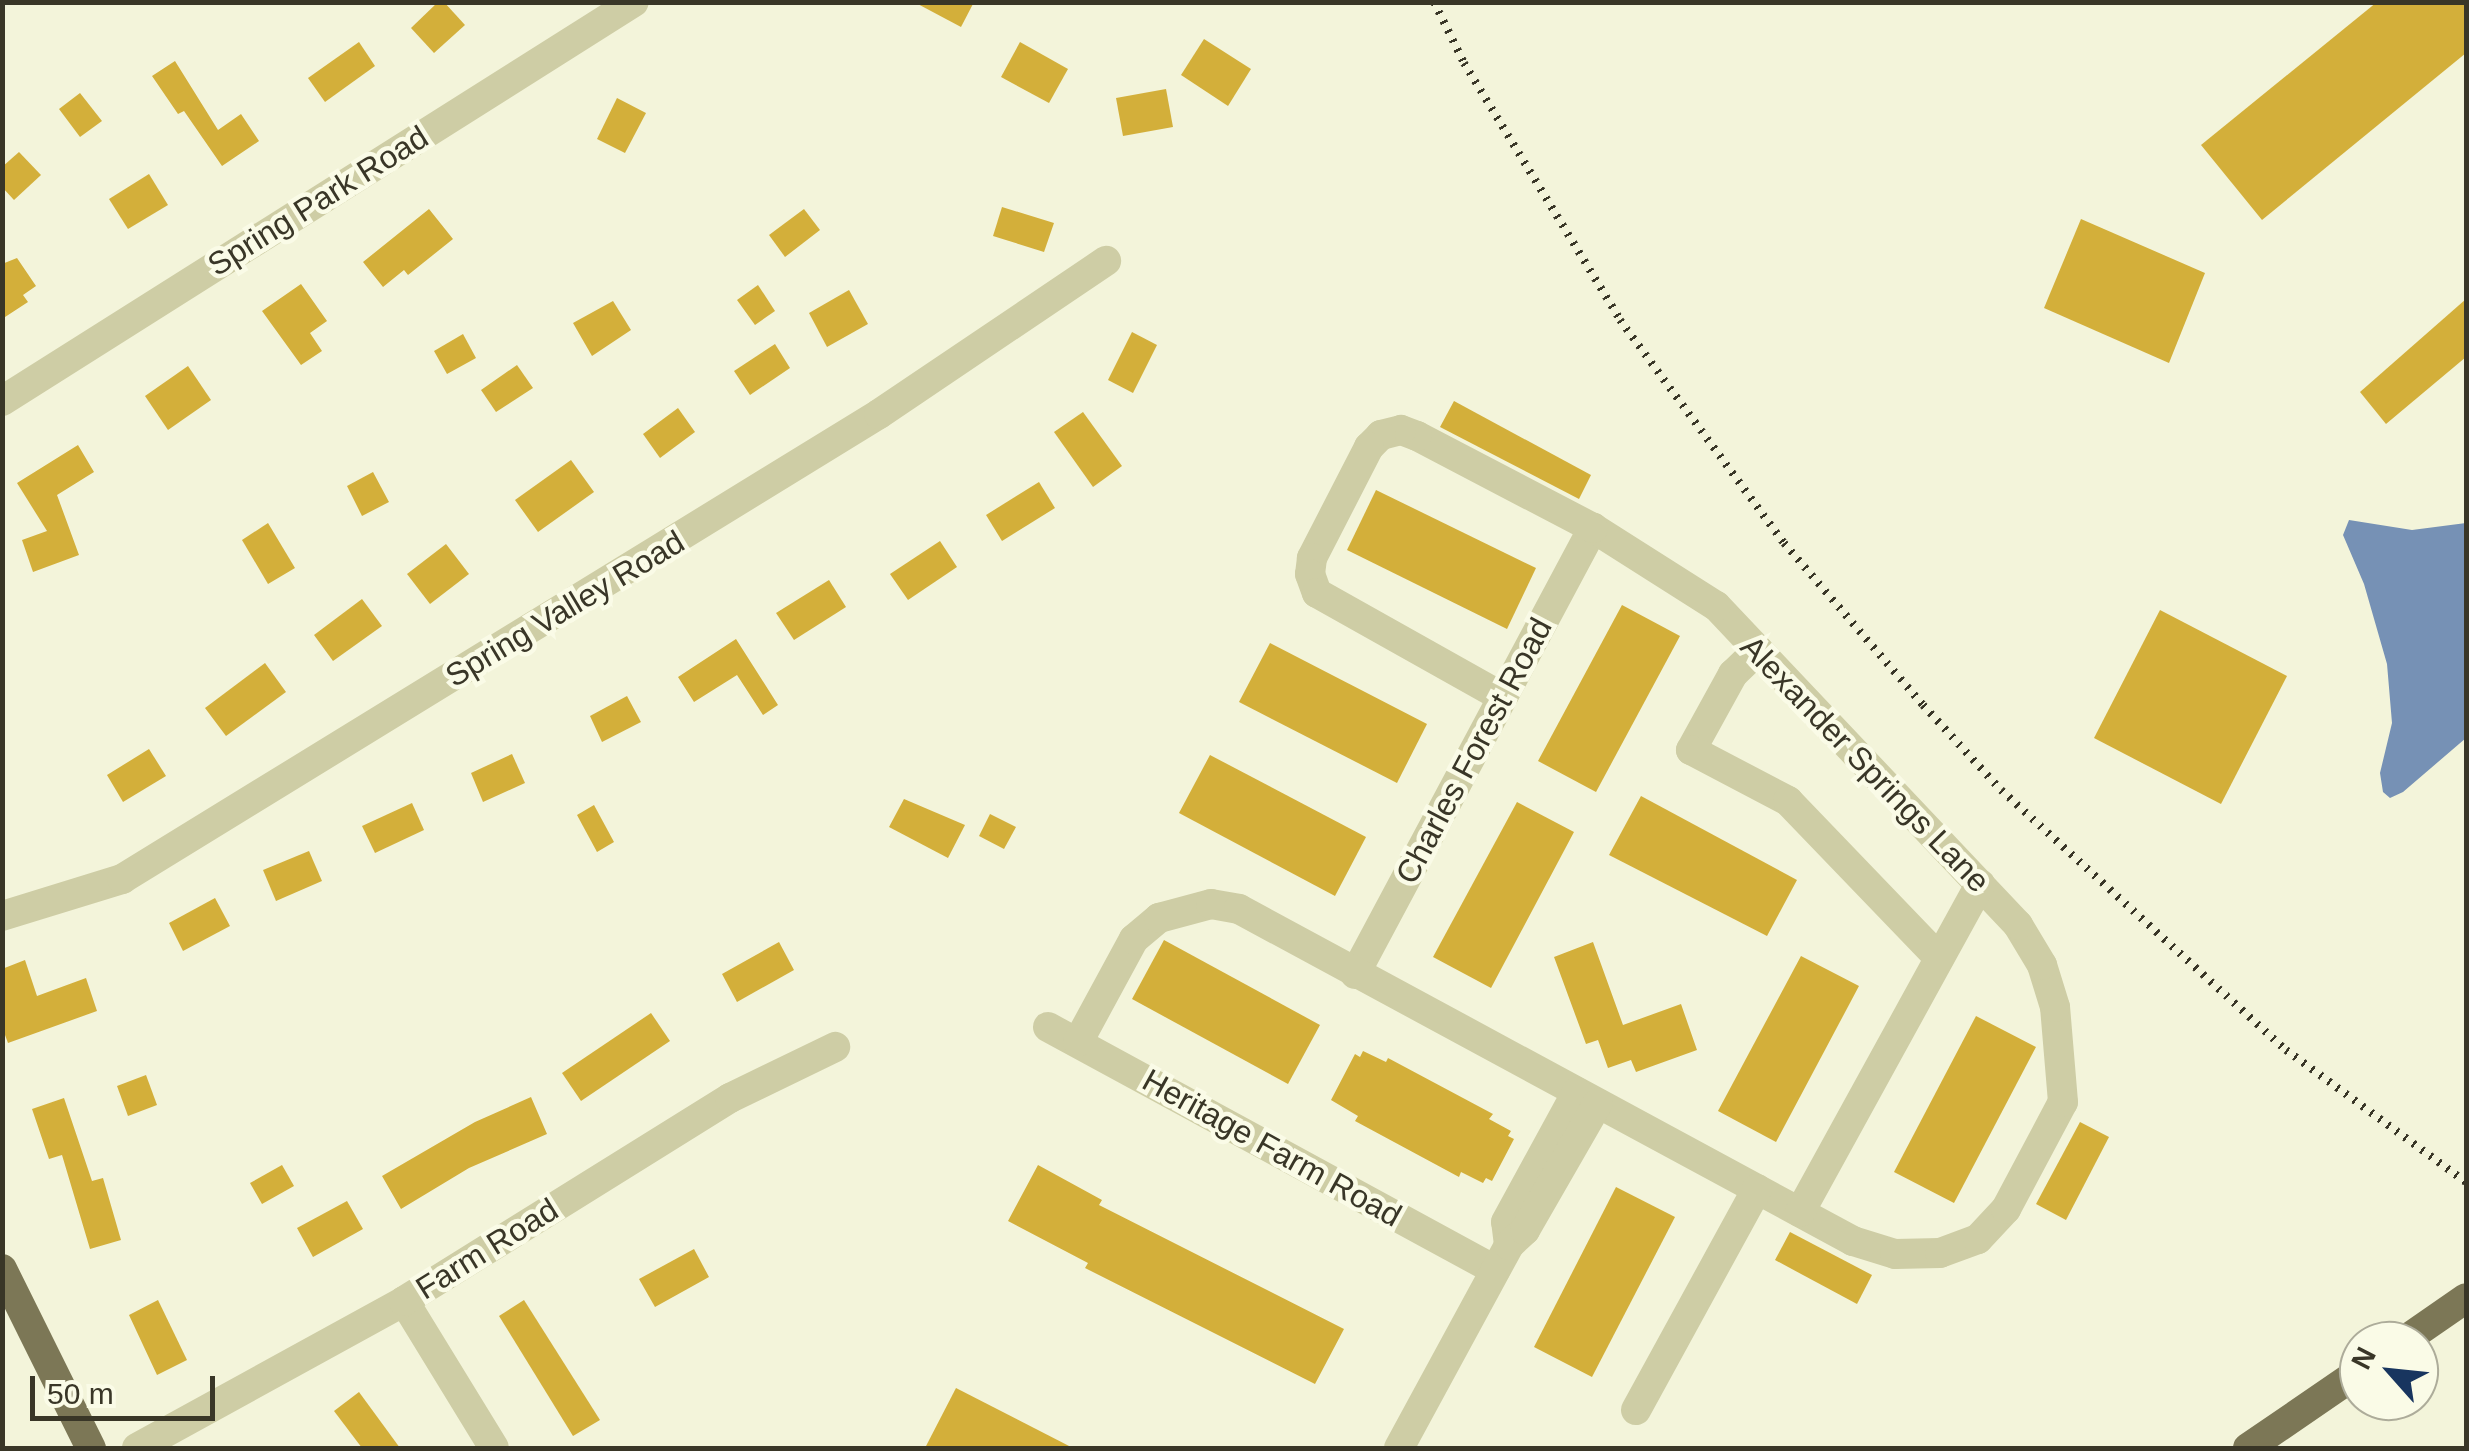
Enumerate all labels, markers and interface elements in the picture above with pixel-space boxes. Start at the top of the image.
street label: Spring Park Road [201,118,435,284]
street label: Spring Valley Road [439,523,691,695]
street label: Charles Forest Road [1388,612,1560,890]
street label: Alexander Springs Lane [1733,628,1997,900]
street label: Heritage Farm Road [1136,1061,1408,1235]
street label: Farm Road [409,1190,565,1308]
north arrow [2339,1321,2439,1421]
text: N [2345,1342,2382,1374]
scale bar [35,1356,220,1418]
text: 50 m [47,1377,114,1410]

